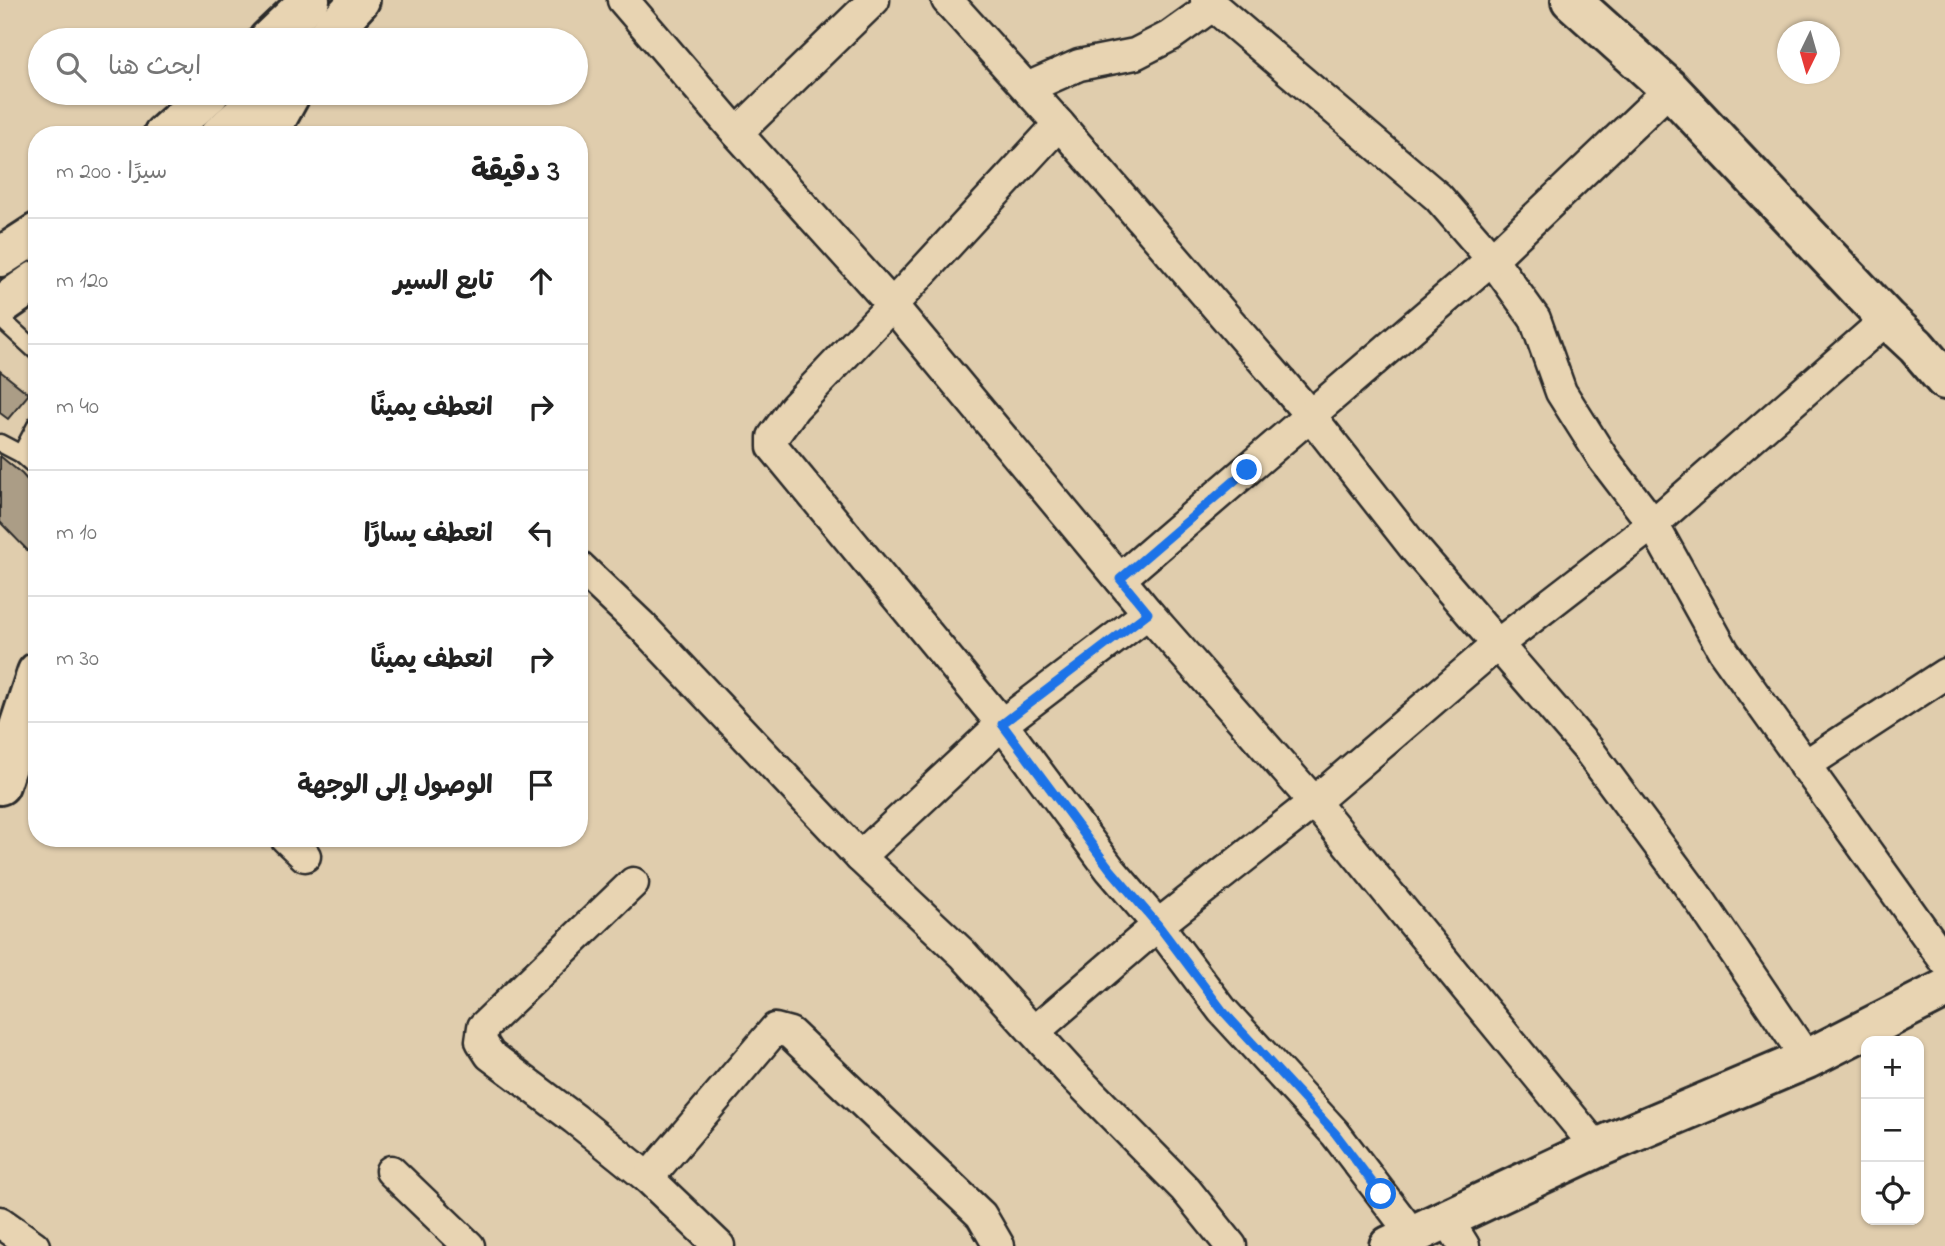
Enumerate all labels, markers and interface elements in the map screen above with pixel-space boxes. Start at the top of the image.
north arrow [1777,21,1840,84]
search box [28,28,588,105]
icon: search [52,48,90,86]
text: ابحث هنا [108,49,201,87]
text: 3 دقيقة [471,151,560,195]
text: سيرًا · 200 m [56,156,167,189]
icon: ahead [522,262,560,300]
text: تابع السير [394,264,493,302]
text: 120 m [56,265,108,298]
icon: right [522,388,560,426]
text: انعطف يمينًا [370,390,493,428]
text: 40 m [56,391,99,424]
route end [1231,454,1262,485]
icon: left [522,514,560,552]
text: انعطف يسارًا [364,516,493,554]
text: 10 m [56,517,97,550]
icon: right [522,640,560,678]
text: انعطف يمينًا [370,642,493,680]
text: 30 m [56,643,99,676]
icon: arrive [522,766,560,804]
text: الوصول إلى الوجهة [297,768,493,806]
map controls [1861,1036,1924,1225]
button: + [1861,1036,1924,1099]
button: − [1861,1099,1924,1162]
button: locate [1861,1162,1924,1225]
route start [1365,1178,1396,1209]

